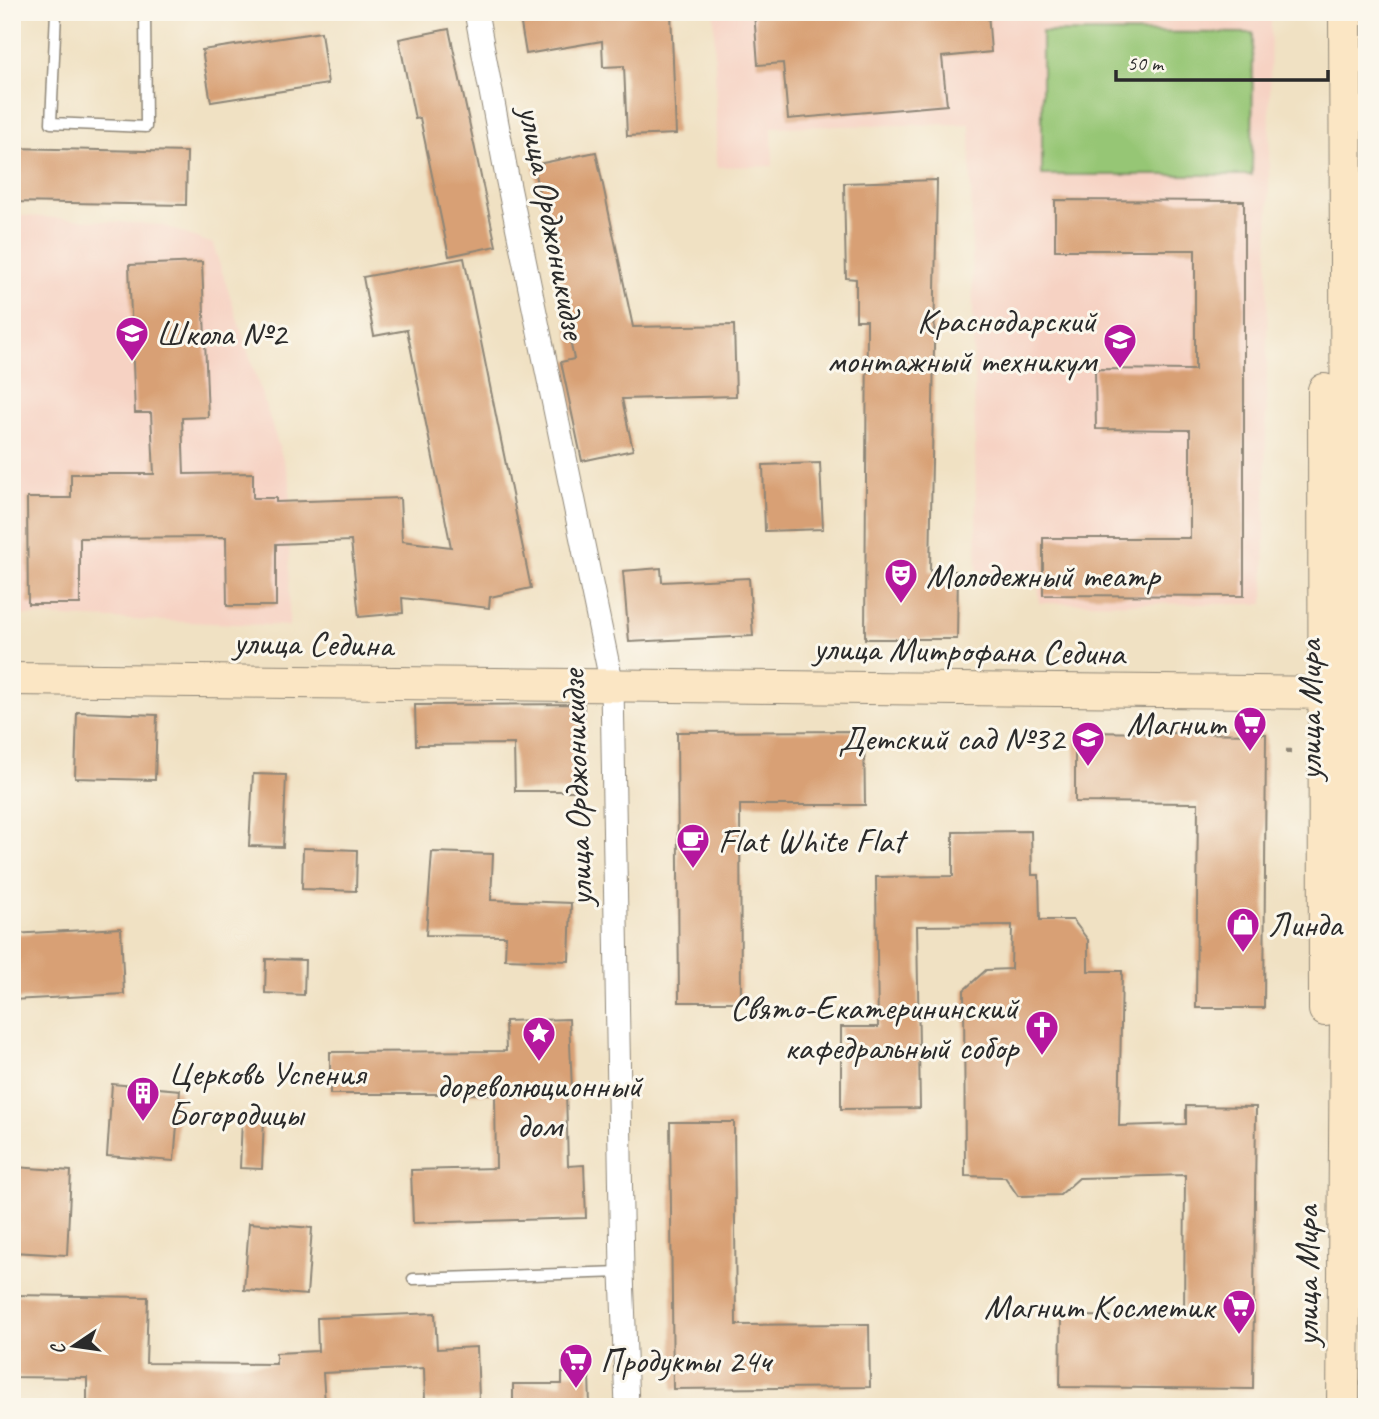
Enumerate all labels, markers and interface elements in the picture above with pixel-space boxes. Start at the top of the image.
scale bar [1116,38,1328,82]
text: 50 m [1127,50,1165,76]
street label: улица Орджоникидзе [507,100,598,345]
place label: Краснодарский монтажный техникум [827,298,1099,383]
place label: Школа №2 [156,311,290,356]
school or university icon: Школа №2 [113,314,151,363]
school or university icon: Краснодарский монтажный техникум [1101,321,1139,370]
place label: Молодежный театр [926,553,1162,598]
theatre icon: Молодежный театр [882,556,920,605]
street label: улица Седина [231,620,396,667]
street label: улица Митрофана Седина [811,625,1128,676]
street label: улица Мира [1287,638,1332,782]
street label: улица Орджоникидзе [550,666,603,909]
place label: Магнит [1127,701,1227,746]
supermarket icon: Магнит [1231,704,1269,753]
place label: Детский сад №32 [838,716,1067,761]
school or university icon: Детский сад №32 [1069,719,1107,768]
place label: Flat White Flat [718,818,908,863]
cafe icon: Flat White Flat [674,821,712,870]
place label: Линда [1268,902,1344,947]
shop icon: Линда [1224,905,1262,954]
place label: Свято-Екатерининский кафедральный собор [730,985,1021,1070]
church icon: Свято-Екатерининский кафедральный собор [1023,1008,1061,1057]
place icon: дореволюционный дом [520,1014,558,1063]
place label: Церковь Успения Богородицы [168,1051,368,1136]
place label: дореволюционный дом [436,1063,644,1148]
building icon: Церковь Успения Богородицы [124,1074,162,1123]
street label: улица Мира [1284,1204,1329,1348]
place label: Магнит Косметик [984,1284,1217,1329]
supermarket icon: Магнит Косметик [1220,1287,1258,1336]
north arrow [38,1310,108,1380]
place label: Продукты 24ч [600,1338,774,1383]
text: С [45,1340,71,1357]
supermarket icon: Продукты 24ч [557,1341,595,1390]

